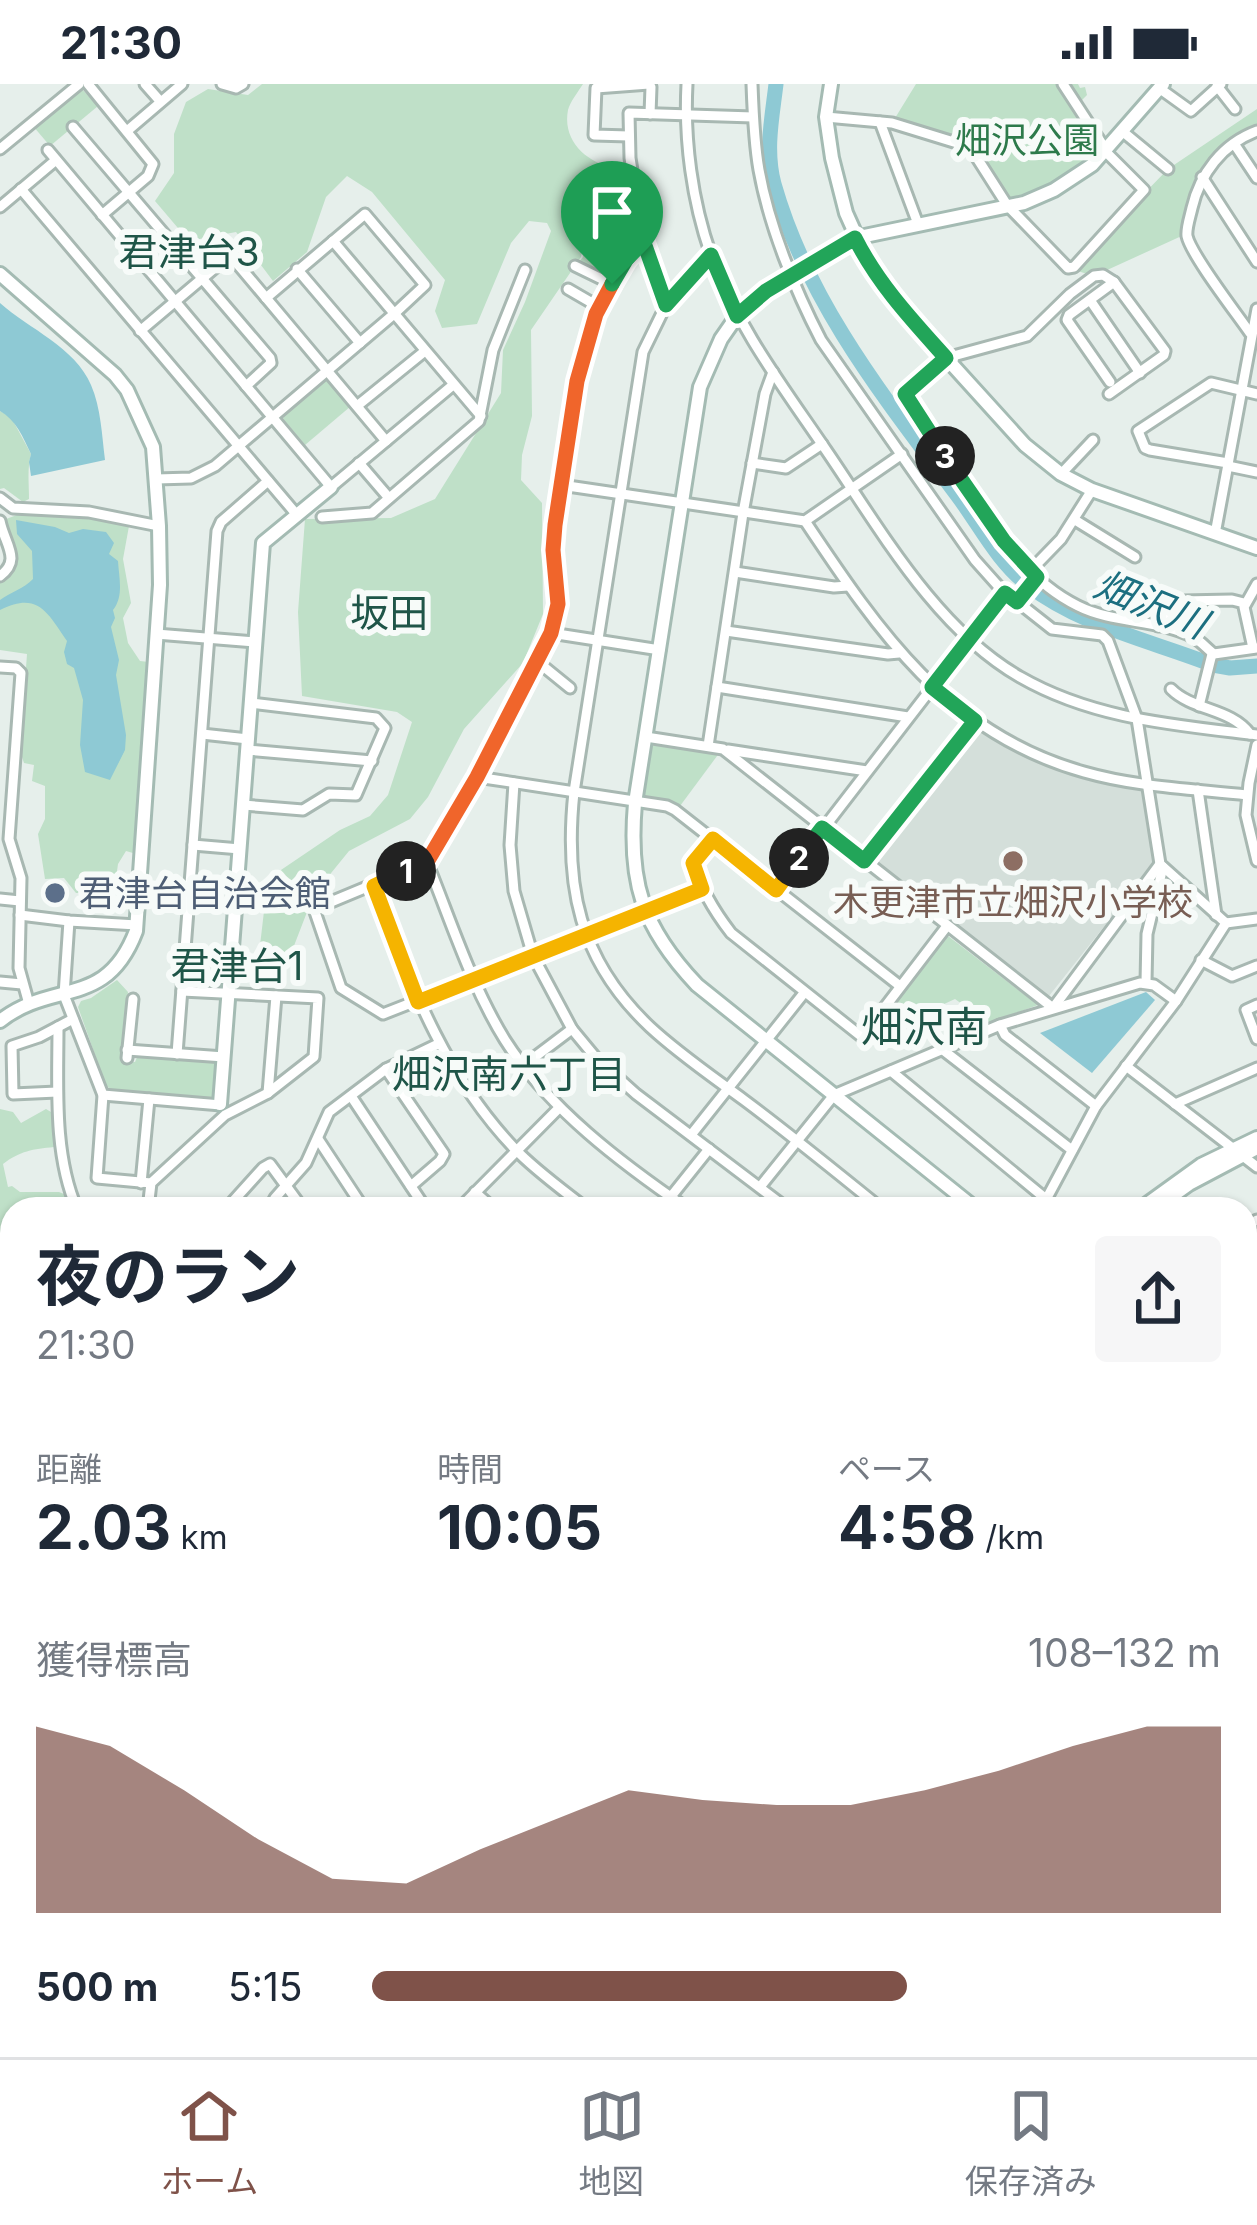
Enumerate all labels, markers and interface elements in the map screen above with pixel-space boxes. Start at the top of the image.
text: 21:30 [60,15,182,70]
park label: 畑沢公園 [955,118,1099,162]
pin [561,161,663,284]
icon: arrive [579,179,645,245]
district label: 君津台3 [118,228,260,275]
pin: 3 [915,426,975,486]
text: 3 [934,436,956,476]
water label: 畑沢川 [1088,560,1218,649]
district label: 坂田 [350,589,428,636]
pin: 2 [769,828,829,888]
text: 2 [789,838,809,878]
pin: 1 [376,841,436,901]
marker: 木更津市立畑沢小学校 [1000,848,1026,874]
text: 1 [399,851,413,891]
place label: 君津台自治会館 [79,871,331,915]
marker: 君津台自治会館 [42,880,68,906]
place label: 木更津市立畑沢小学校 [833,880,1193,924]
district label: 君津台1 [171,942,303,989]
district label: 畑沢南 [861,1001,987,1052]
district label: 畑沢南六丁目 [392,1050,626,1097]
text: 夜のラン [36,1236,300,1316]
button: share [1095,1236,1221,1362]
text: 21:30 [36,1321,136,1368]
text: 距離 [36,1449,102,1489]
text: 時間 [437,1449,503,1489]
text: ペース [838,1449,935,1489]
text: 2.03 [36,1491,171,1563]
text: 10:05 [437,1491,602,1563]
text: 4:58 [838,1491,976,1563]
text: km [171,1517,228,1557]
text: /km [976,1517,1044,1557]
text: 108–132 m [1028,1629,1221,1676]
text: 獲得標高 [36,1636,192,1683]
text: 500 m [36,1963,158,2010]
text: 5:15 [228,1963,303,2010]
tab: ホーム [160,2083,258,2203]
tab: 地図 [579,2083,645,2203]
tab: 保存済み [965,2083,1097,2203]

